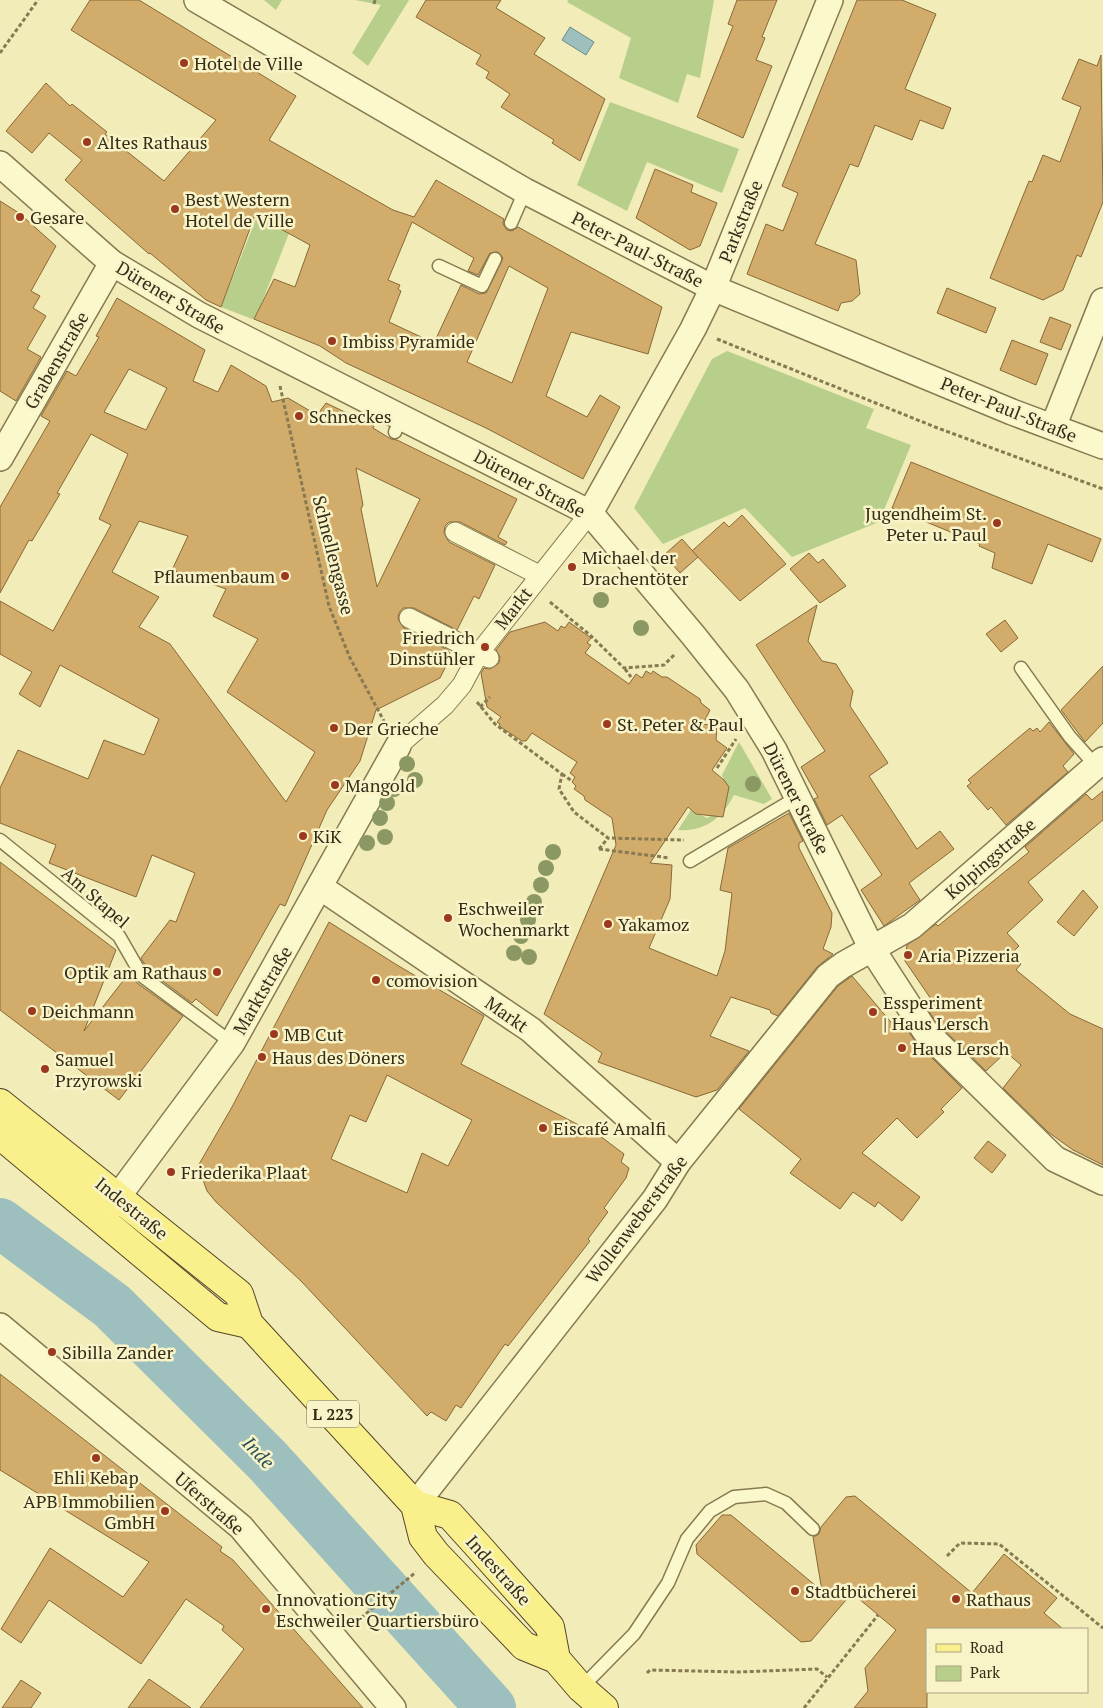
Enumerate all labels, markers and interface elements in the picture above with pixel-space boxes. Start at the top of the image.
place label: Hotel de Ville [194,51,303,75]
marker: Hotel de Ville [178,57,190,69]
place label: Altes Rathaus [97,130,208,154]
marker: Altes Rathaus [81,136,93,148]
street label: Parkstraße [713,176,767,266]
place label: Best Western Hotel de Ville [185,187,294,232]
marker: Best Western Hotel de Ville [169,203,181,215]
place label: Gesare [30,205,84,229]
street label: Peter-Paul-Straße [568,205,708,293]
marker: Gesare [14,211,26,223]
street label: Dürener Straße [112,255,230,339]
street label: Grabenstraße [18,307,94,413]
place label: Imbiss Pyramide [342,329,475,353]
marker: Imbiss Pyramide [326,335,338,347]
street label: Peter-Paul-Straße [937,371,1081,447]
place label: Schneckes [309,404,392,428]
marker: Schneckes [293,410,305,422]
street label: Dürener Straße [470,444,590,522]
street label: Schnellengasse [308,493,360,617]
place label: Jugendheim St. Peter u. Paul [865,501,987,546]
marker: Jugendheim St. Peter u. Paul [991,517,1003,529]
place label: Michael der Drachentöter [582,545,689,590]
marker: Michael der Drachentöter [566,561,578,573]
place label: Pflaumenbaum [154,564,275,588]
marker: Pflaumenbaum [279,570,291,582]
street label: Markt [489,582,537,634]
place label: Friedrich Dinstühler [389,625,475,670]
marker: Friedrich Dinstühler [479,641,491,653]
place label: St. Peter & Paul [617,712,744,736]
place label: Der Grieche [344,716,439,740]
marker: St. Peter & Paul [601,718,613,730]
marker: Der Grieche [328,722,340,734]
street label: Dürener Straße [758,738,836,858]
place label: Mangold [345,773,415,797]
marker: Mangold [329,779,341,791]
street label: Kolpingstraße [940,812,1040,904]
place label: KiK [313,824,342,848]
marker: KiK [297,830,309,842]
street label: Am Stapel [57,861,135,933]
place label: Eschweiler Wochenmarkt [458,896,570,941]
marker: Eschweiler Wochenmarkt [442,912,454,924]
place label: Yakamoz [618,912,690,936]
marker: Yakamoz [602,918,614,930]
street label: Marktstraße [227,941,297,1039]
place label: Aria Pizzeria [918,943,1020,967]
marker: Aria Pizzeria [902,949,914,961]
place label: Optik am Rathaus [64,960,207,984]
marker: Optik am Rathaus [211,966,223,978]
place label: comovision [386,968,478,992]
marker: comovision [370,974,382,986]
place label: Essperiment | Haus Lersch [883,990,989,1035]
street label: Markt [481,991,534,1038]
place label: Deichmann [42,999,134,1023]
marker: Deichmann [26,1005,38,1017]
marker: Essperiment | Haus Lersch [867,1006,879,1018]
place label: MB Cut [284,1022,344,1046]
marker: MB Cut [268,1028,280,1040]
place label: Haus Lersch [912,1036,1010,1060]
marker: Haus Lersch [896,1042,908,1054]
place label: Haus des Döners [272,1045,405,1069]
place label: Samuel Przyrowski [55,1047,143,1092]
marker: Haus des Döners [256,1051,268,1063]
marker: Samuel Przyrowski [39,1063,51,1075]
place label: Eiscafé Amalfi [553,1116,666,1140]
marker: Eiscafé Amalfi [537,1122,549,1134]
street label: Wollenweberstraße [580,1150,692,1288]
place label: Friederika Plaat [181,1160,308,1184]
marker: Friederika Plaat [165,1166,177,1178]
street label: Indestraße [91,1171,173,1245]
place label: Sibilla Zander [62,1340,173,1364]
marker: Sibilla Zander [46,1346,58,1358]
road number: L 223 [307,1400,359,1428]
water label: Inde [237,1430,281,1474]
marker: Ehli Kebap [90,1452,102,1464]
place label: Ehli Kebap [53,1465,139,1489]
street label: Uferstraße [170,1466,250,1540]
place label: APB Immobilien GmbH [23,1489,155,1534]
marker: APB Immobilien GmbH [159,1505,171,1517]
street label: Indestraße [461,1530,537,1610]
place label: Stadtbücherei [805,1579,917,1603]
marker: Stadtbücherei [789,1585,801,1597]
place label: InnovationCity Eschweiler Quartiersbüro [276,1587,479,1632]
place label: Rathaus [966,1587,1031,1611]
marker: Rathaus [950,1593,962,1605]
marker: InnovationCity Eschweiler Quartiersbüro [260,1603,272,1615]
legend [926,1628,1088,1693]
text: Road [970,1637,1003,1657]
text: Park [970,1662,1000,1682]

